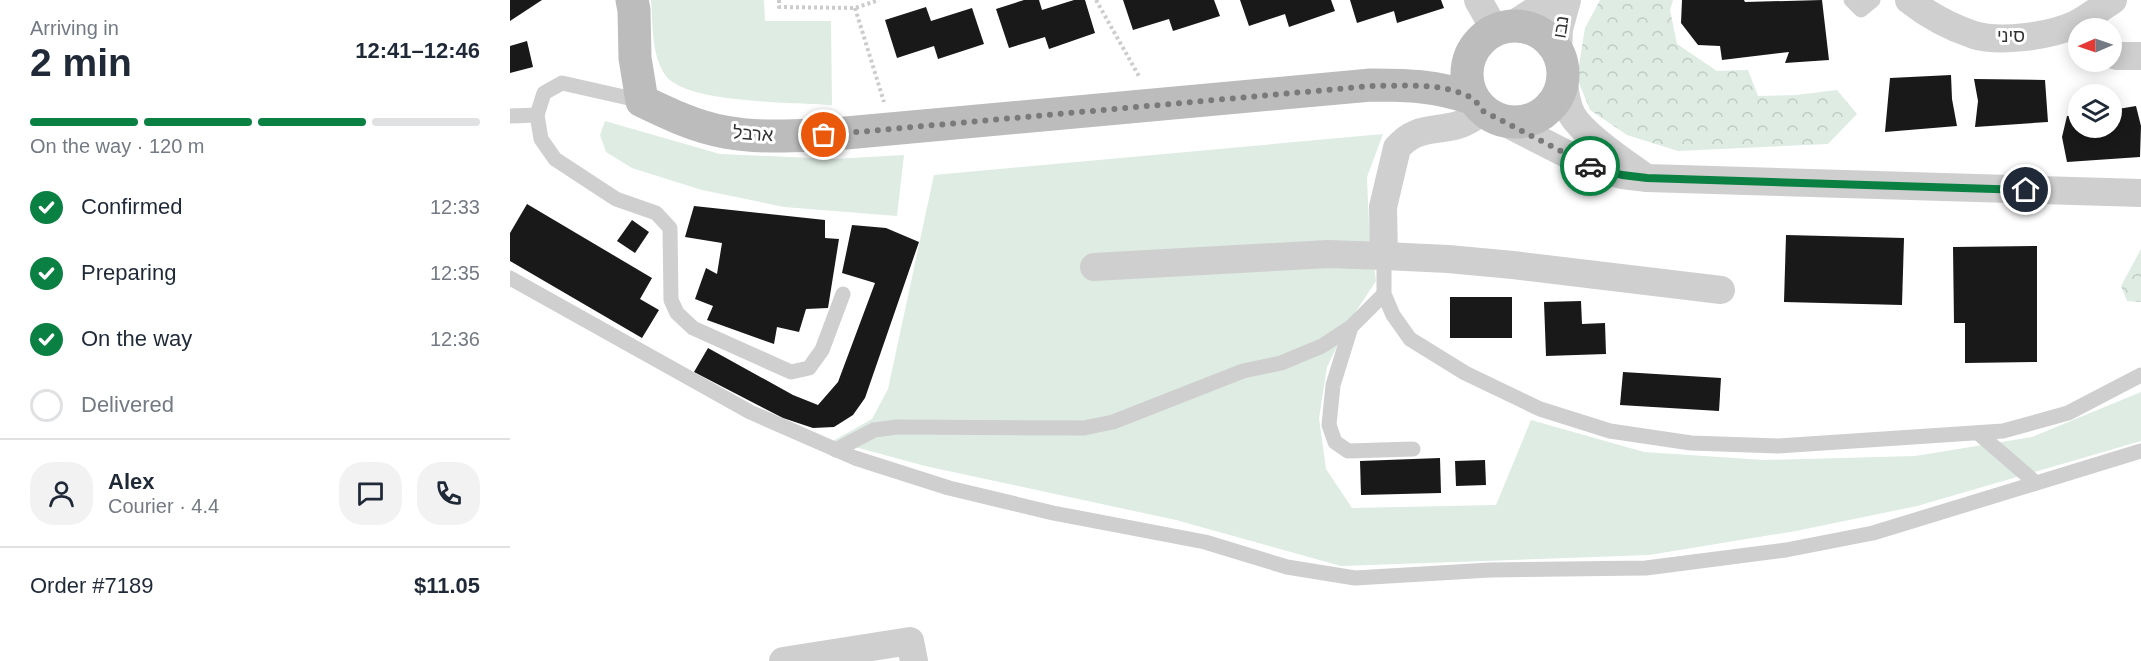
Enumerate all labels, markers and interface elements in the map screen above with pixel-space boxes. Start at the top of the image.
street label: נבו [1549,14,1573,40]
text: Arriving in [30,17,119,39]
north arrow [2068,18,2122,72]
map controls [2068,18,2122,138]
street label: סיני [1997,26,2025,46]
text: 12:41–12:46 [355,38,480,63]
text: 2 min [30,41,132,84]
button: layers [2068,84,2122,138]
pin [798,109,849,160]
icon: bag [807,118,840,151]
street label: ארבל [732,123,775,145]
text: On the way · 120 m [30,135,205,157]
courier [1560,136,1620,196]
icon: car [1574,150,1607,183]
pin [2000,164,2051,215]
icon: home [2009,173,2042,206]
icon: check [30,191,63,224]
text: Confirmed [81,194,182,219]
text: 12:33 [430,196,480,218]
icon: check [30,257,63,290]
text: Preparing [81,260,176,285]
text: 12:35 [430,262,480,284]
icon: check [30,323,63,356]
text: On the way [81,326,192,351]
text: 12:36 [430,328,480,350]
text: Delivered [81,392,174,417]
button: person [30,462,93,525]
button: chat [339,462,402,525]
button: phone [417,462,480,525]
text: Alex [108,469,154,494]
text: Courier · 4.4 [108,495,219,517]
text: Order #7189 [30,573,154,598]
text: $11.05 [414,573,480,598]

